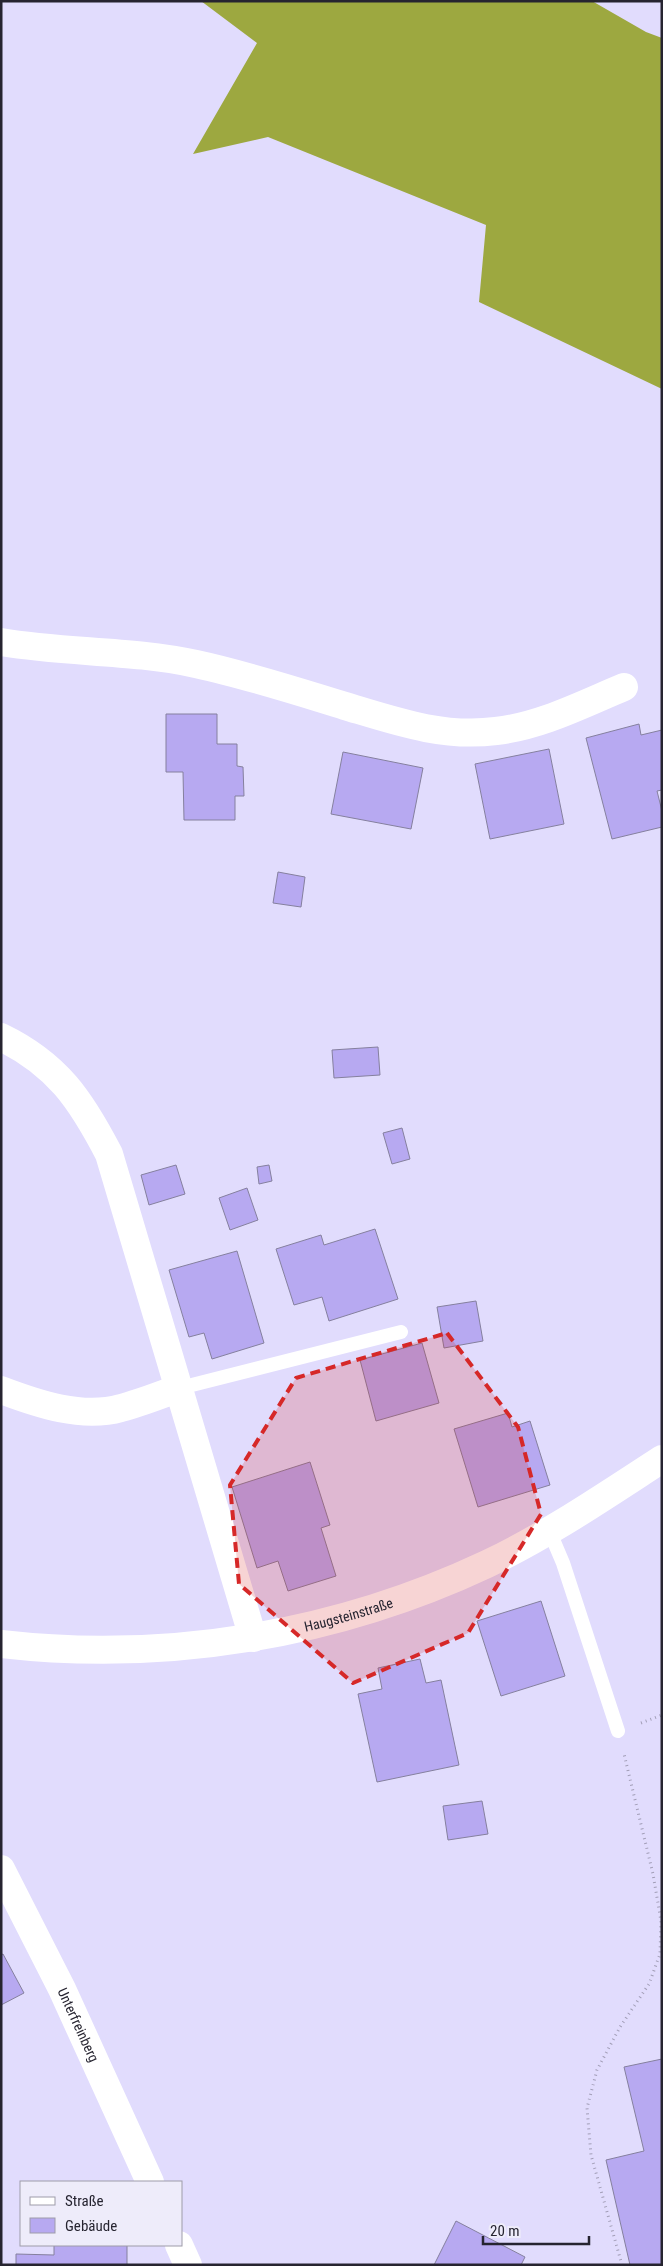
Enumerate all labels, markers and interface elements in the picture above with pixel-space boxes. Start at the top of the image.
street label: Haugsteinstraße [303,1594,395,1635]
street label: Unterfreinberg [55,1985,102,2064]
legend [20,2181,182,2246]
text: Straße [65,2192,104,2210]
scale bar [483,2214,589,2246]
text: Gebäude [65,2217,117,2235]
text: 20 m [490,2222,520,2240]

